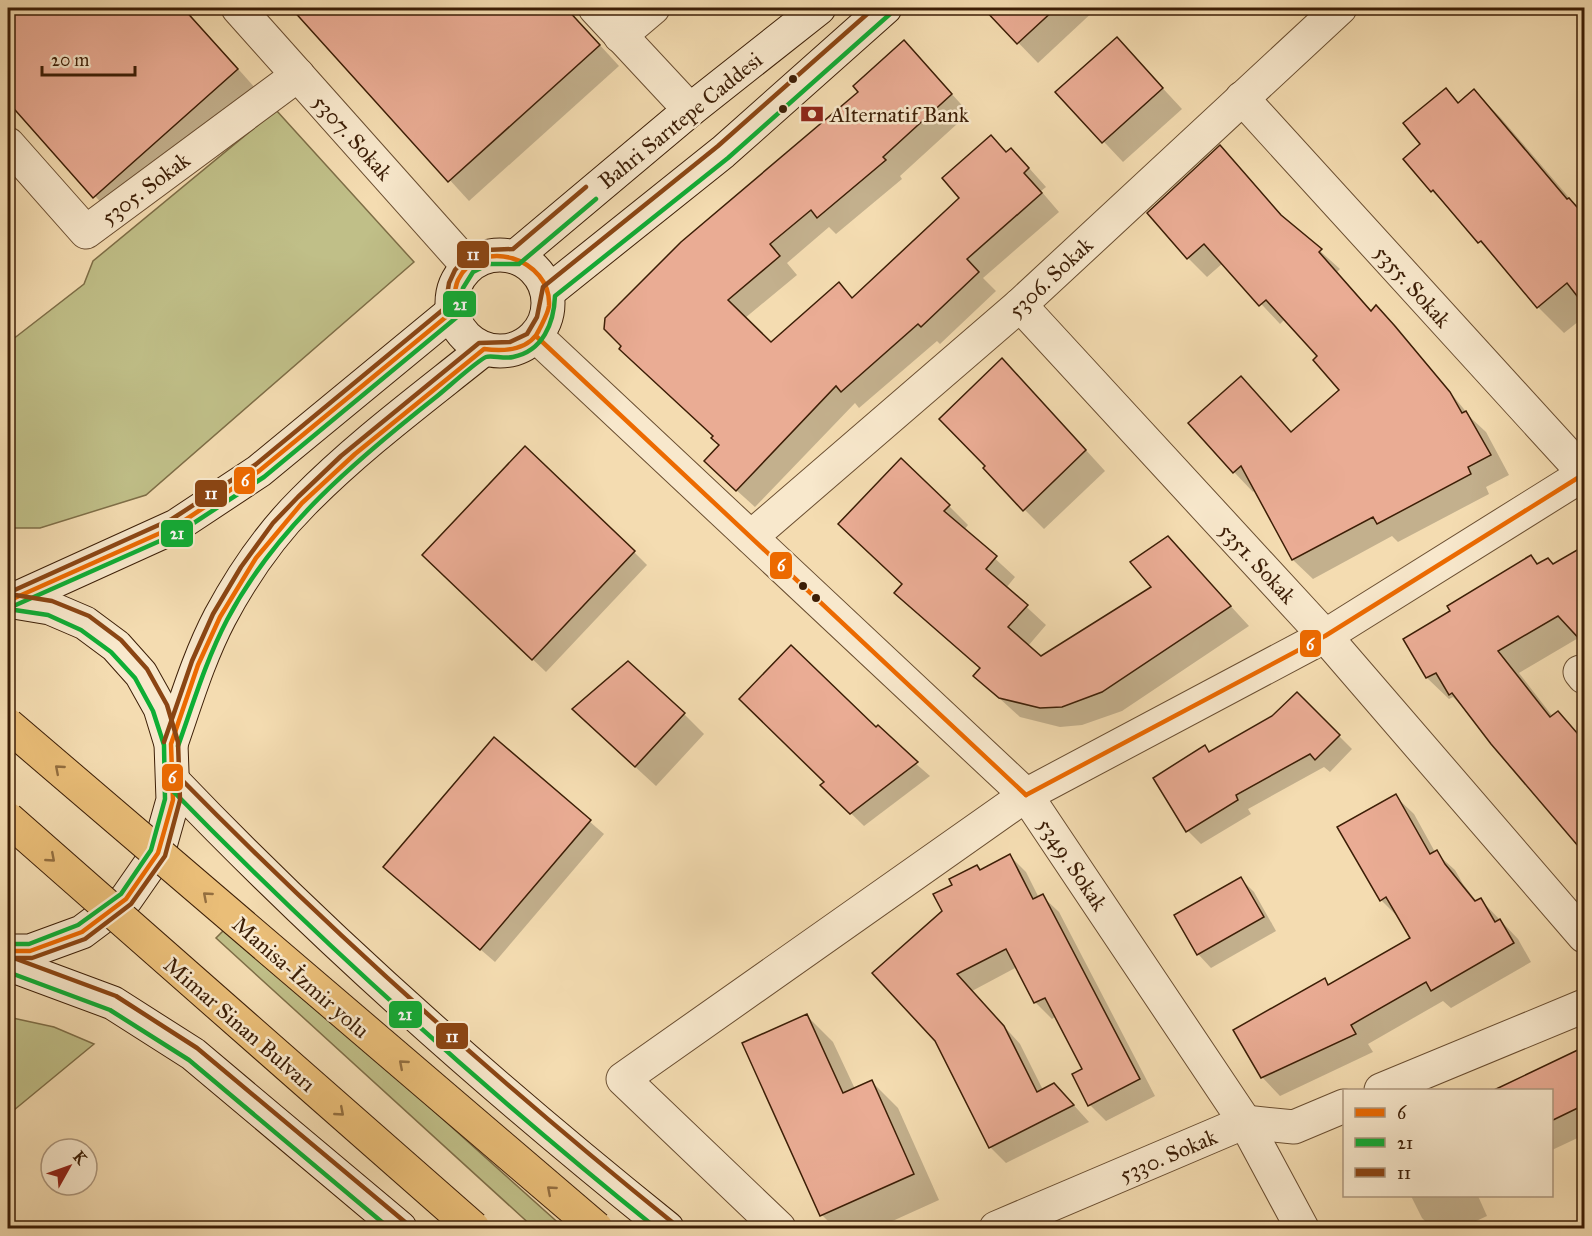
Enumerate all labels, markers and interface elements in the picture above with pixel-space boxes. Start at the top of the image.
scale bar [42,39,135,77]
street label: Bahri Sarıtepe Caddesi [593,46,768,195]
text: 20 m [51,49,89,71]
unlabelled marker [787,73,799,85]
street label: 5307. Sokak [307,89,399,186]
bank icon: Alternatif Bank [799,101,825,127]
place label: Alternatif Bank [829,101,970,128]
unlabelled marker [777,103,789,115]
street label: 5305. Sokak [96,146,196,231]
street label: 5306. Sokak [1002,231,1099,323]
street label: 5355. Sokak [1369,239,1457,334]
line badge: 11 [456,240,490,269]
text: 11 [467,245,480,264]
line badge: 21 [442,290,477,318]
text: 21 [453,295,468,314]
line badge: 6 [233,466,256,495]
text: 6 [241,471,250,490]
line badge: 11 [194,479,228,508]
text: 11 [205,484,218,503]
street label: 5351. Sokak [1213,517,1302,610]
line badge: 21 [160,519,194,548]
text: 21 [170,524,185,543]
line badge: 6 [769,551,793,580]
text: 6 [777,556,786,575]
unlabelled marker [797,580,809,592]
unlabelled marker [810,592,822,604]
line badge: 6 [1299,629,1322,658]
text: 6 [1306,635,1315,654]
line badge: 6 [161,763,184,792]
one-way arrow [55,766,66,777]
text: 6 [168,768,177,787]
street label: 5349. Sokak [1032,813,1114,916]
one-way arrow [45,851,55,862]
one-way arrow [203,892,214,903]
street label: Manisa-İzmir yolu [227,911,375,1044]
street label: Mimar Sinan Bulvarı [158,951,321,1098]
line badge: 21 [388,1000,423,1029]
text: 21 [398,1005,413,1024]
line badge: 11 [435,1022,469,1050]
text: 11 [446,1027,459,1046]
one-way arrow [399,1060,410,1071]
legend [1343,1089,1553,1197]
text: 6 [1397,1102,1407,1124]
one-way arrow [333,1104,344,1115]
street label: 5330. Sokak [1115,1123,1222,1188]
text: 21 [1397,1132,1413,1154]
north arrow [39,1137,99,1197]
text: K [69,1147,91,1169]
text: 11 [1397,1162,1411,1184]
one-way arrow [547,1187,558,1198]

